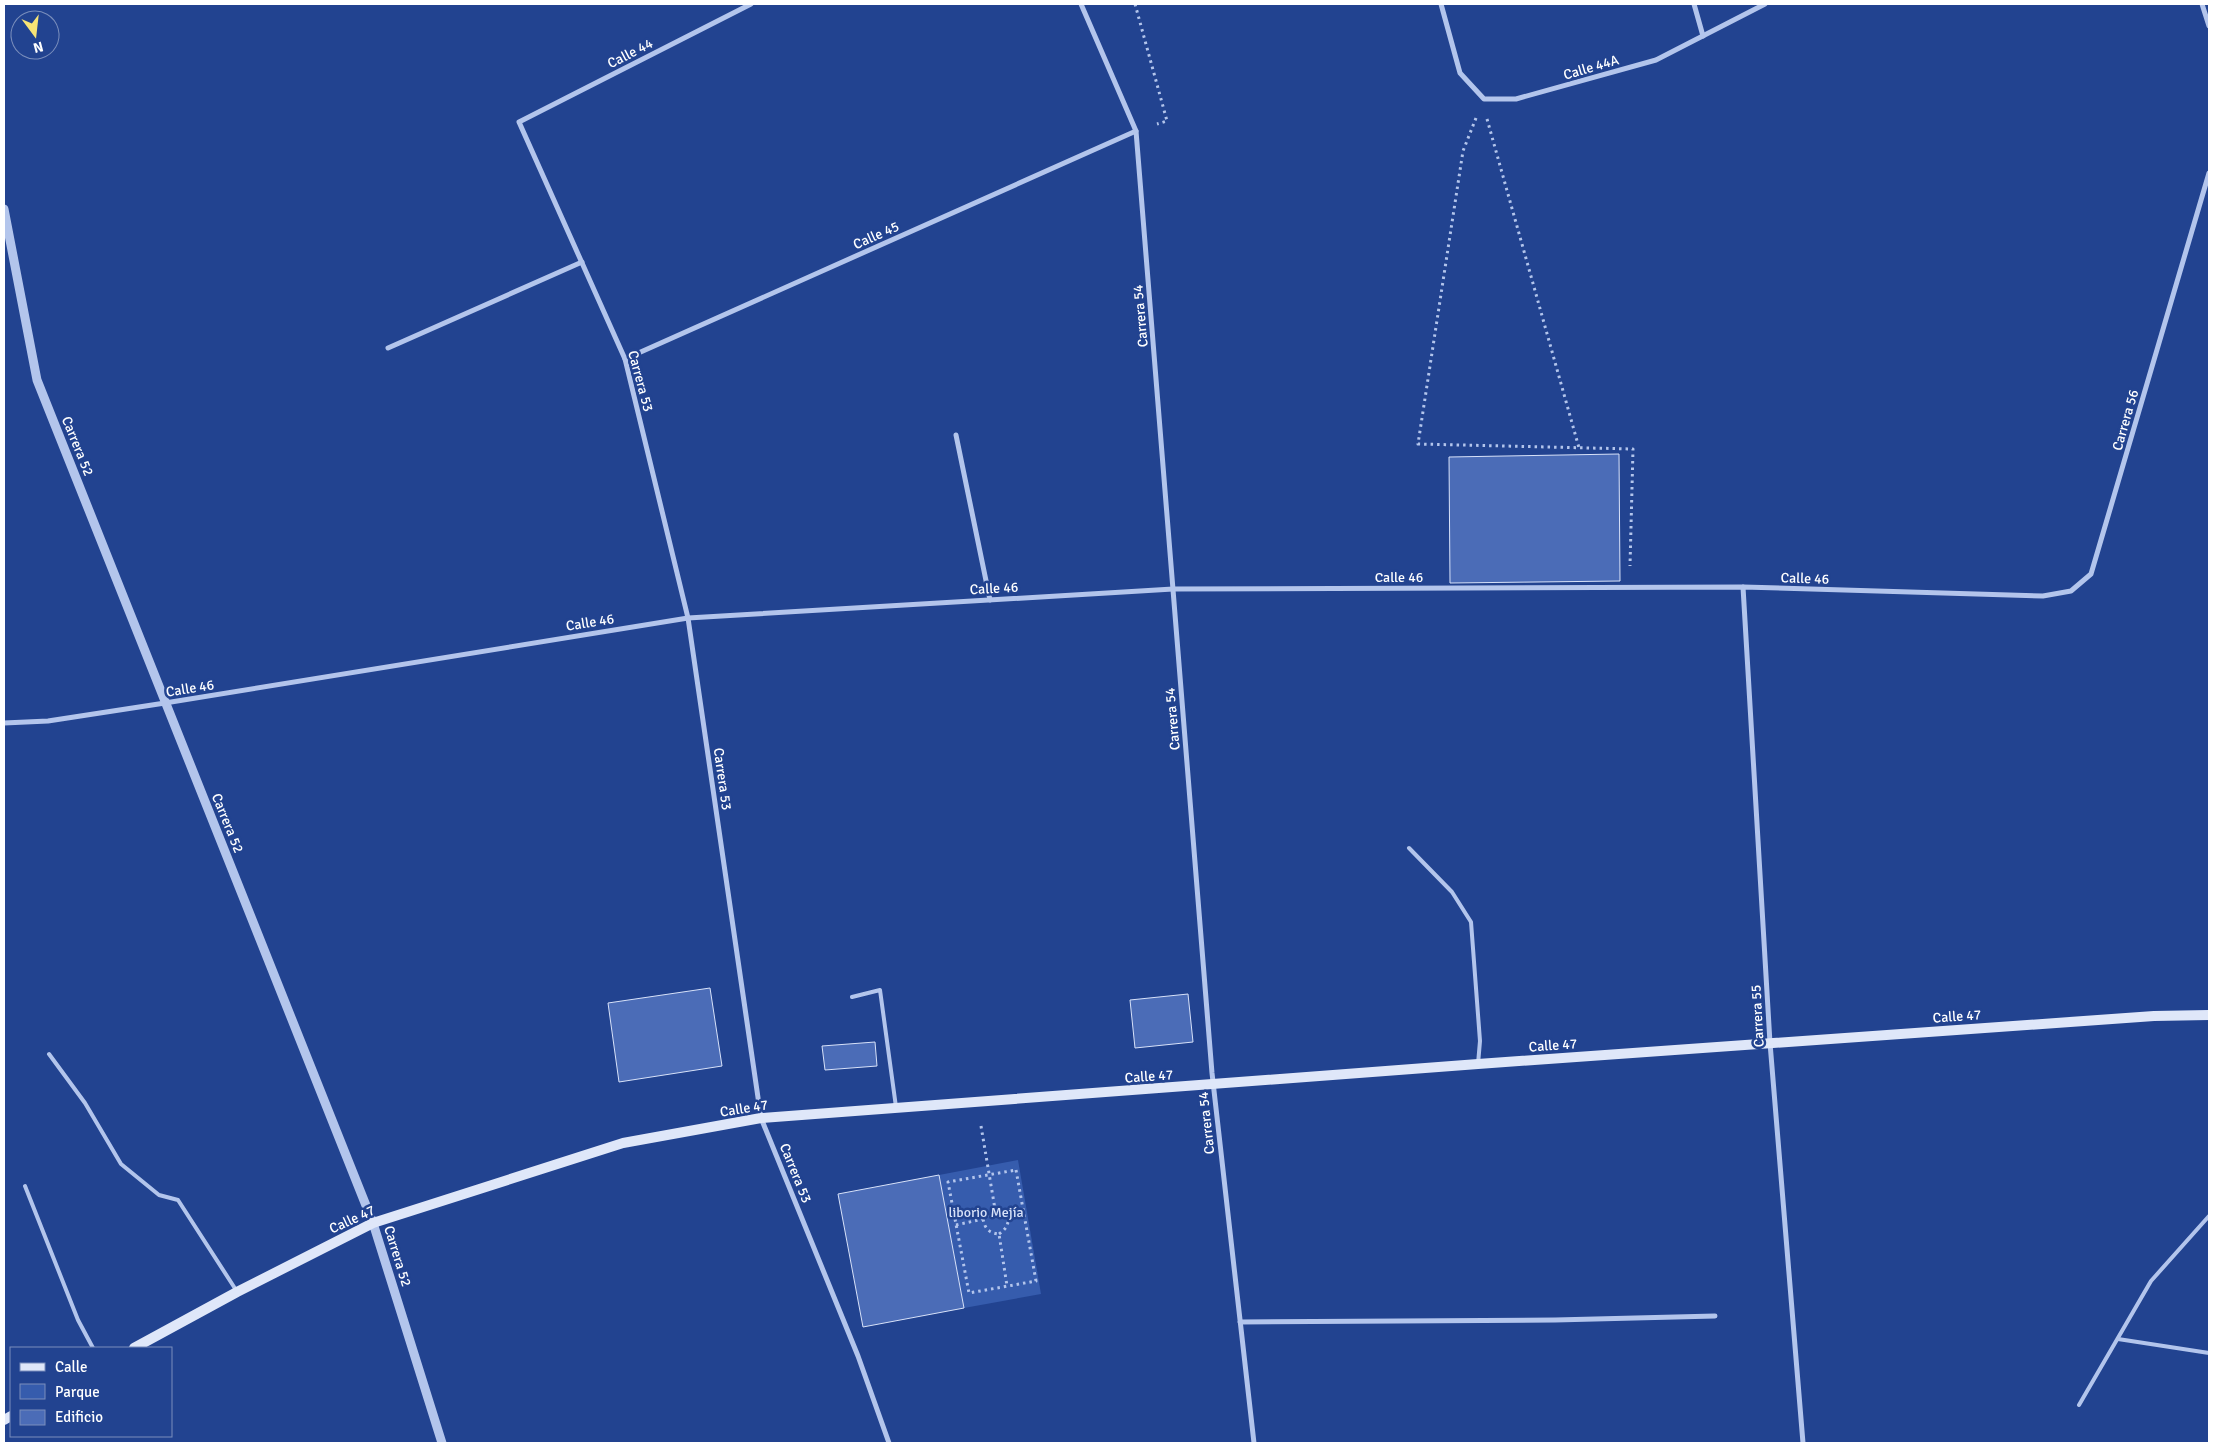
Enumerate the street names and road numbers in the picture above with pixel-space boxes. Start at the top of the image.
street label: Calle 44 [605,35,656,72]
street label: Calle 44A [1561,51,1621,84]
street label: Calle 45 [851,218,902,253]
street label: Carrera 54 [1129,283,1152,348]
street label: Carrera 53 [624,349,657,414]
street label: Carrera 56 [2109,388,2142,453]
street label: Carrera 52 [58,414,97,479]
street label: Calle 46 [1375,569,1423,586]
street label: Calle 46 [1780,569,1830,588]
street label: Calle 46 [969,579,1019,598]
street label: Calle 46 [565,610,615,635]
street label: Calle 46 [165,676,215,701]
street label: Carrera 54 [1161,686,1184,751]
street label: Carrera 53 [710,747,735,811]
street label: Carrera 52 [208,791,247,856]
street label: Carrera 55 [1747,984,1768,1048]
street label: Calle 47 [1932,1006,1982,1027]
street label: Calle 47 [1528,1035,1578,1056]
street label: Calle 47 [1124,1066,1174,1087]
street label: Carrera 54 [1195,1090,1218,1155]
street label: Calle 47 [719,1096,769,1121]
street label: Carrera 53 [776,1141,815,1206]
street label: Calle 47 [327,1201,378,1237]
street label: Carrera 52 [380,1224,415,1289]

